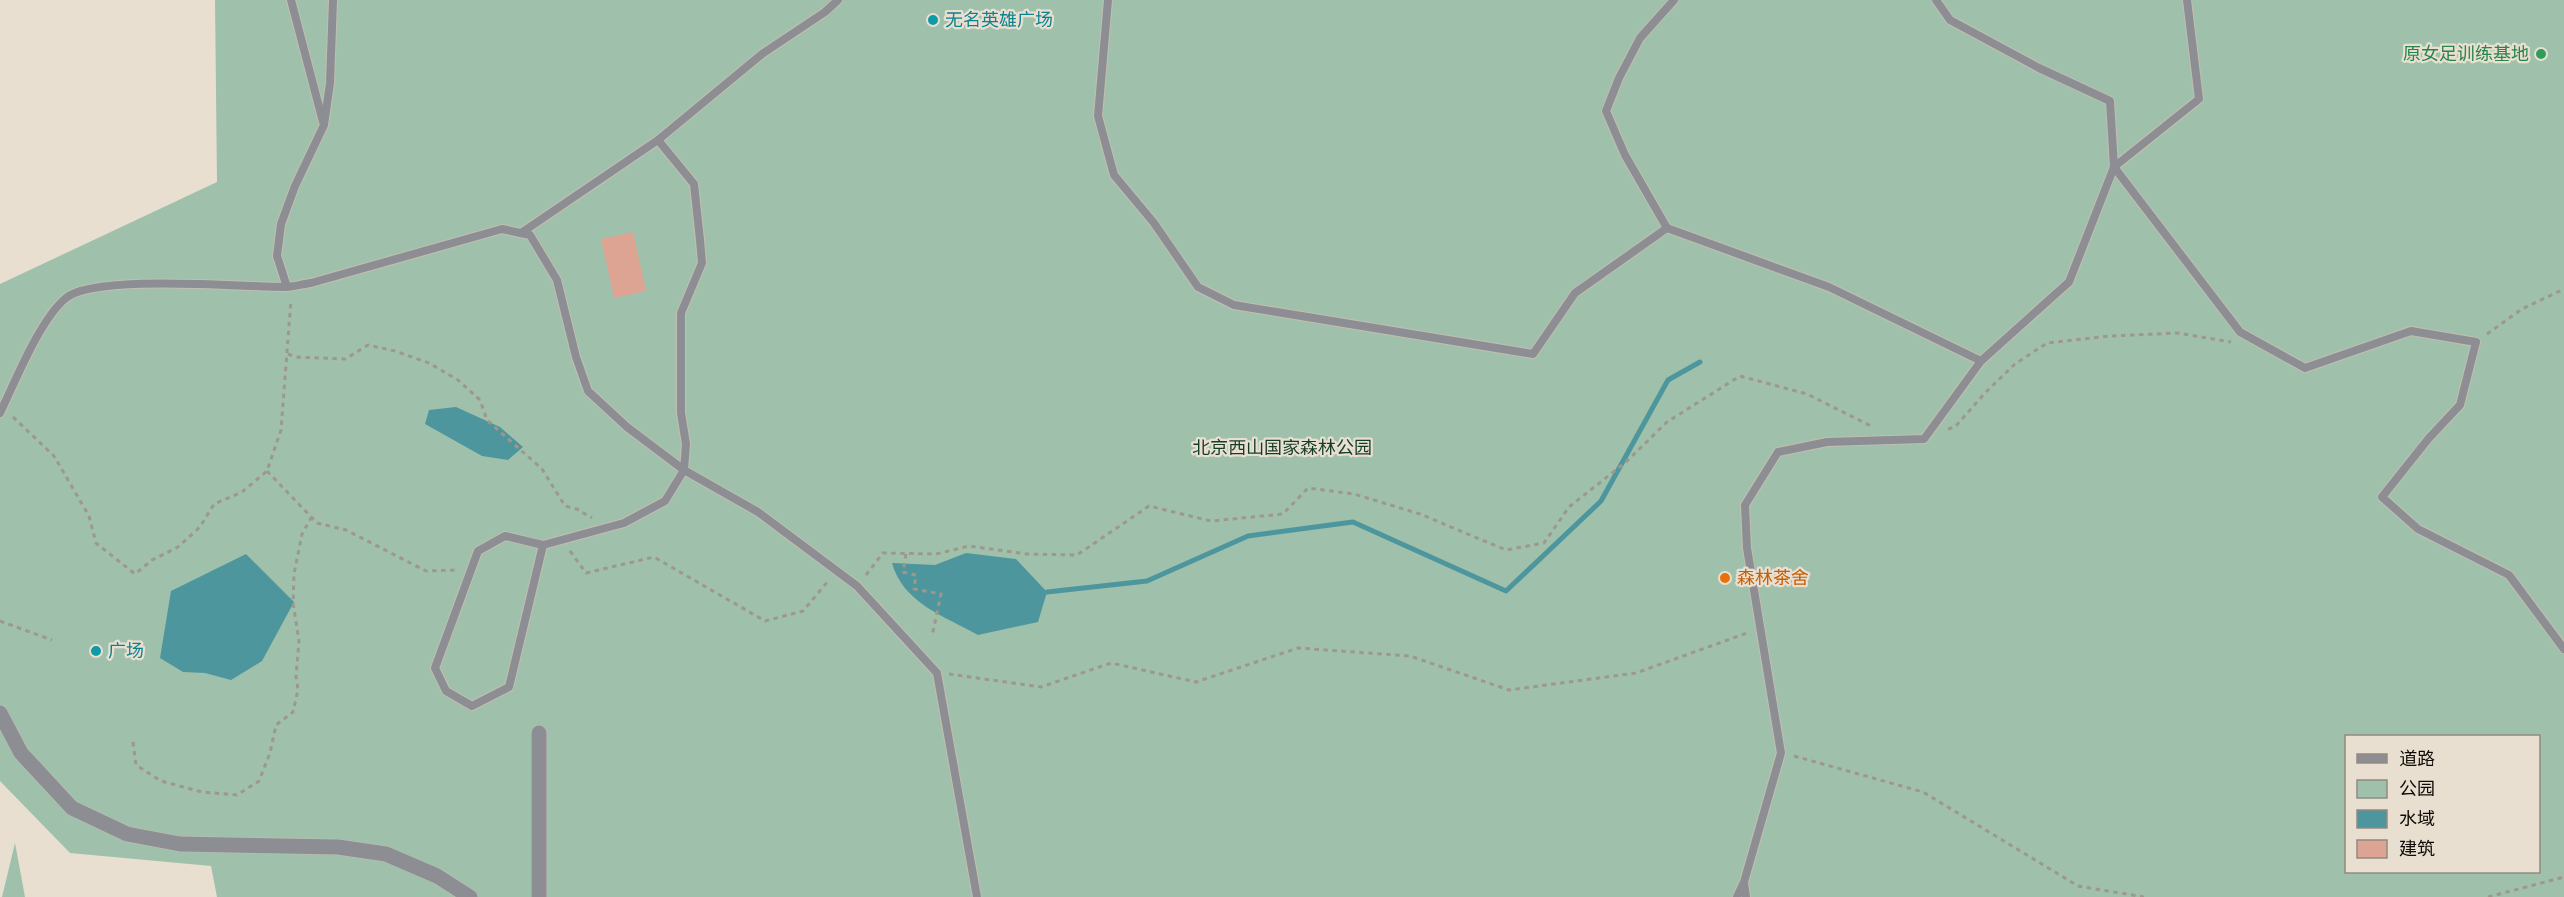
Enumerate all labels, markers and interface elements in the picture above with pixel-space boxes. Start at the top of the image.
place label: 无名英雄广场 [945,8,1053,31]
marker: 无名英雄广场 [926,13,940,27]
place label: 原女足训练基地 [2403,42,2529,65]
marker: 原女足训练基地 [2534,47,2548,61]
park label: 北京西山国家森林公园 [1192,436,1372,459]
place label: 森林茶舍 [1737,566,1809,589]
marker: 森林茶舍 [1718,571,1732,585]
place label: 广场 [108,639,144,662]
marker: 广场 [89,644,103,658]
legend [2345,735,2540,873]
text: 道路 [2399,747,2435,770]
text: 公园 [2399,777,2435,800]
text: 水域 [2399,807,2435,830]
text: 建筑 [2399,837,2435,860]

